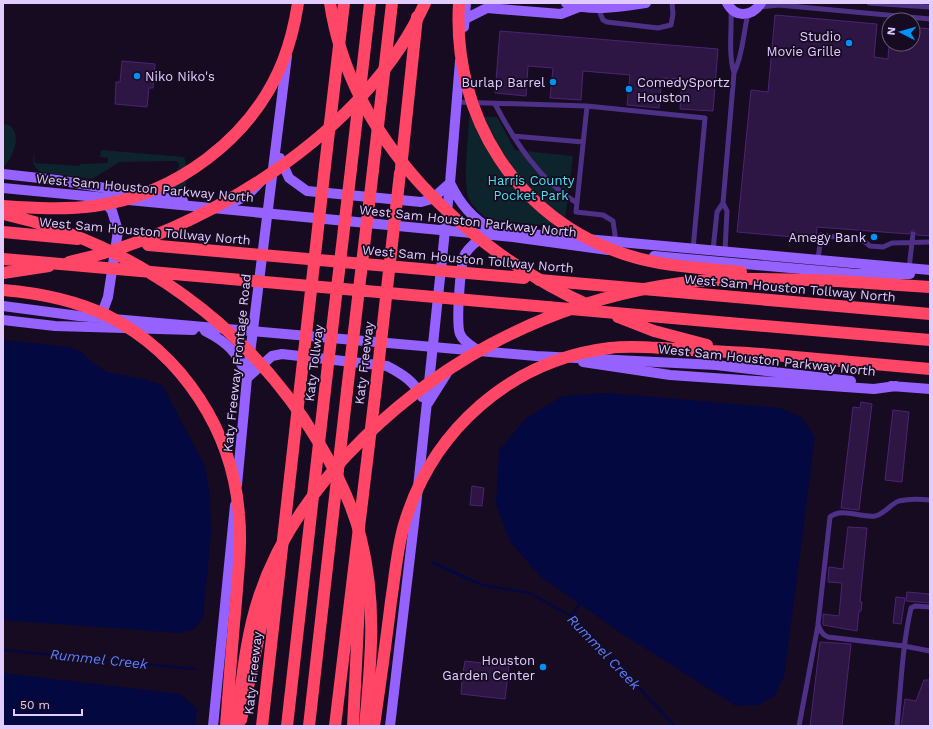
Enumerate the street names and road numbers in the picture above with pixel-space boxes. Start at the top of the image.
street label: West Sam Houston Parkway North [35,171,255,205]
street label: West Sam Houston Parkway North [358,202,578,240]
street label: West Sam Houston Tollway North [39,214,251,248]
street label: West Sam Houston Tollway North [362,242,574,276]
street label: West Sam Houston Tollway North [684,271,896,305]
street label: Katy Freeway Frontage Road [220,273,254,453]
street label: Katy Freeway [351,320,377,405]
street label: Katy Tollway [302,323,326,402]
street label: West Sam Houston Parkway North [657,341,877,379]
street label: Katy Freeway [241,630,265,715]

